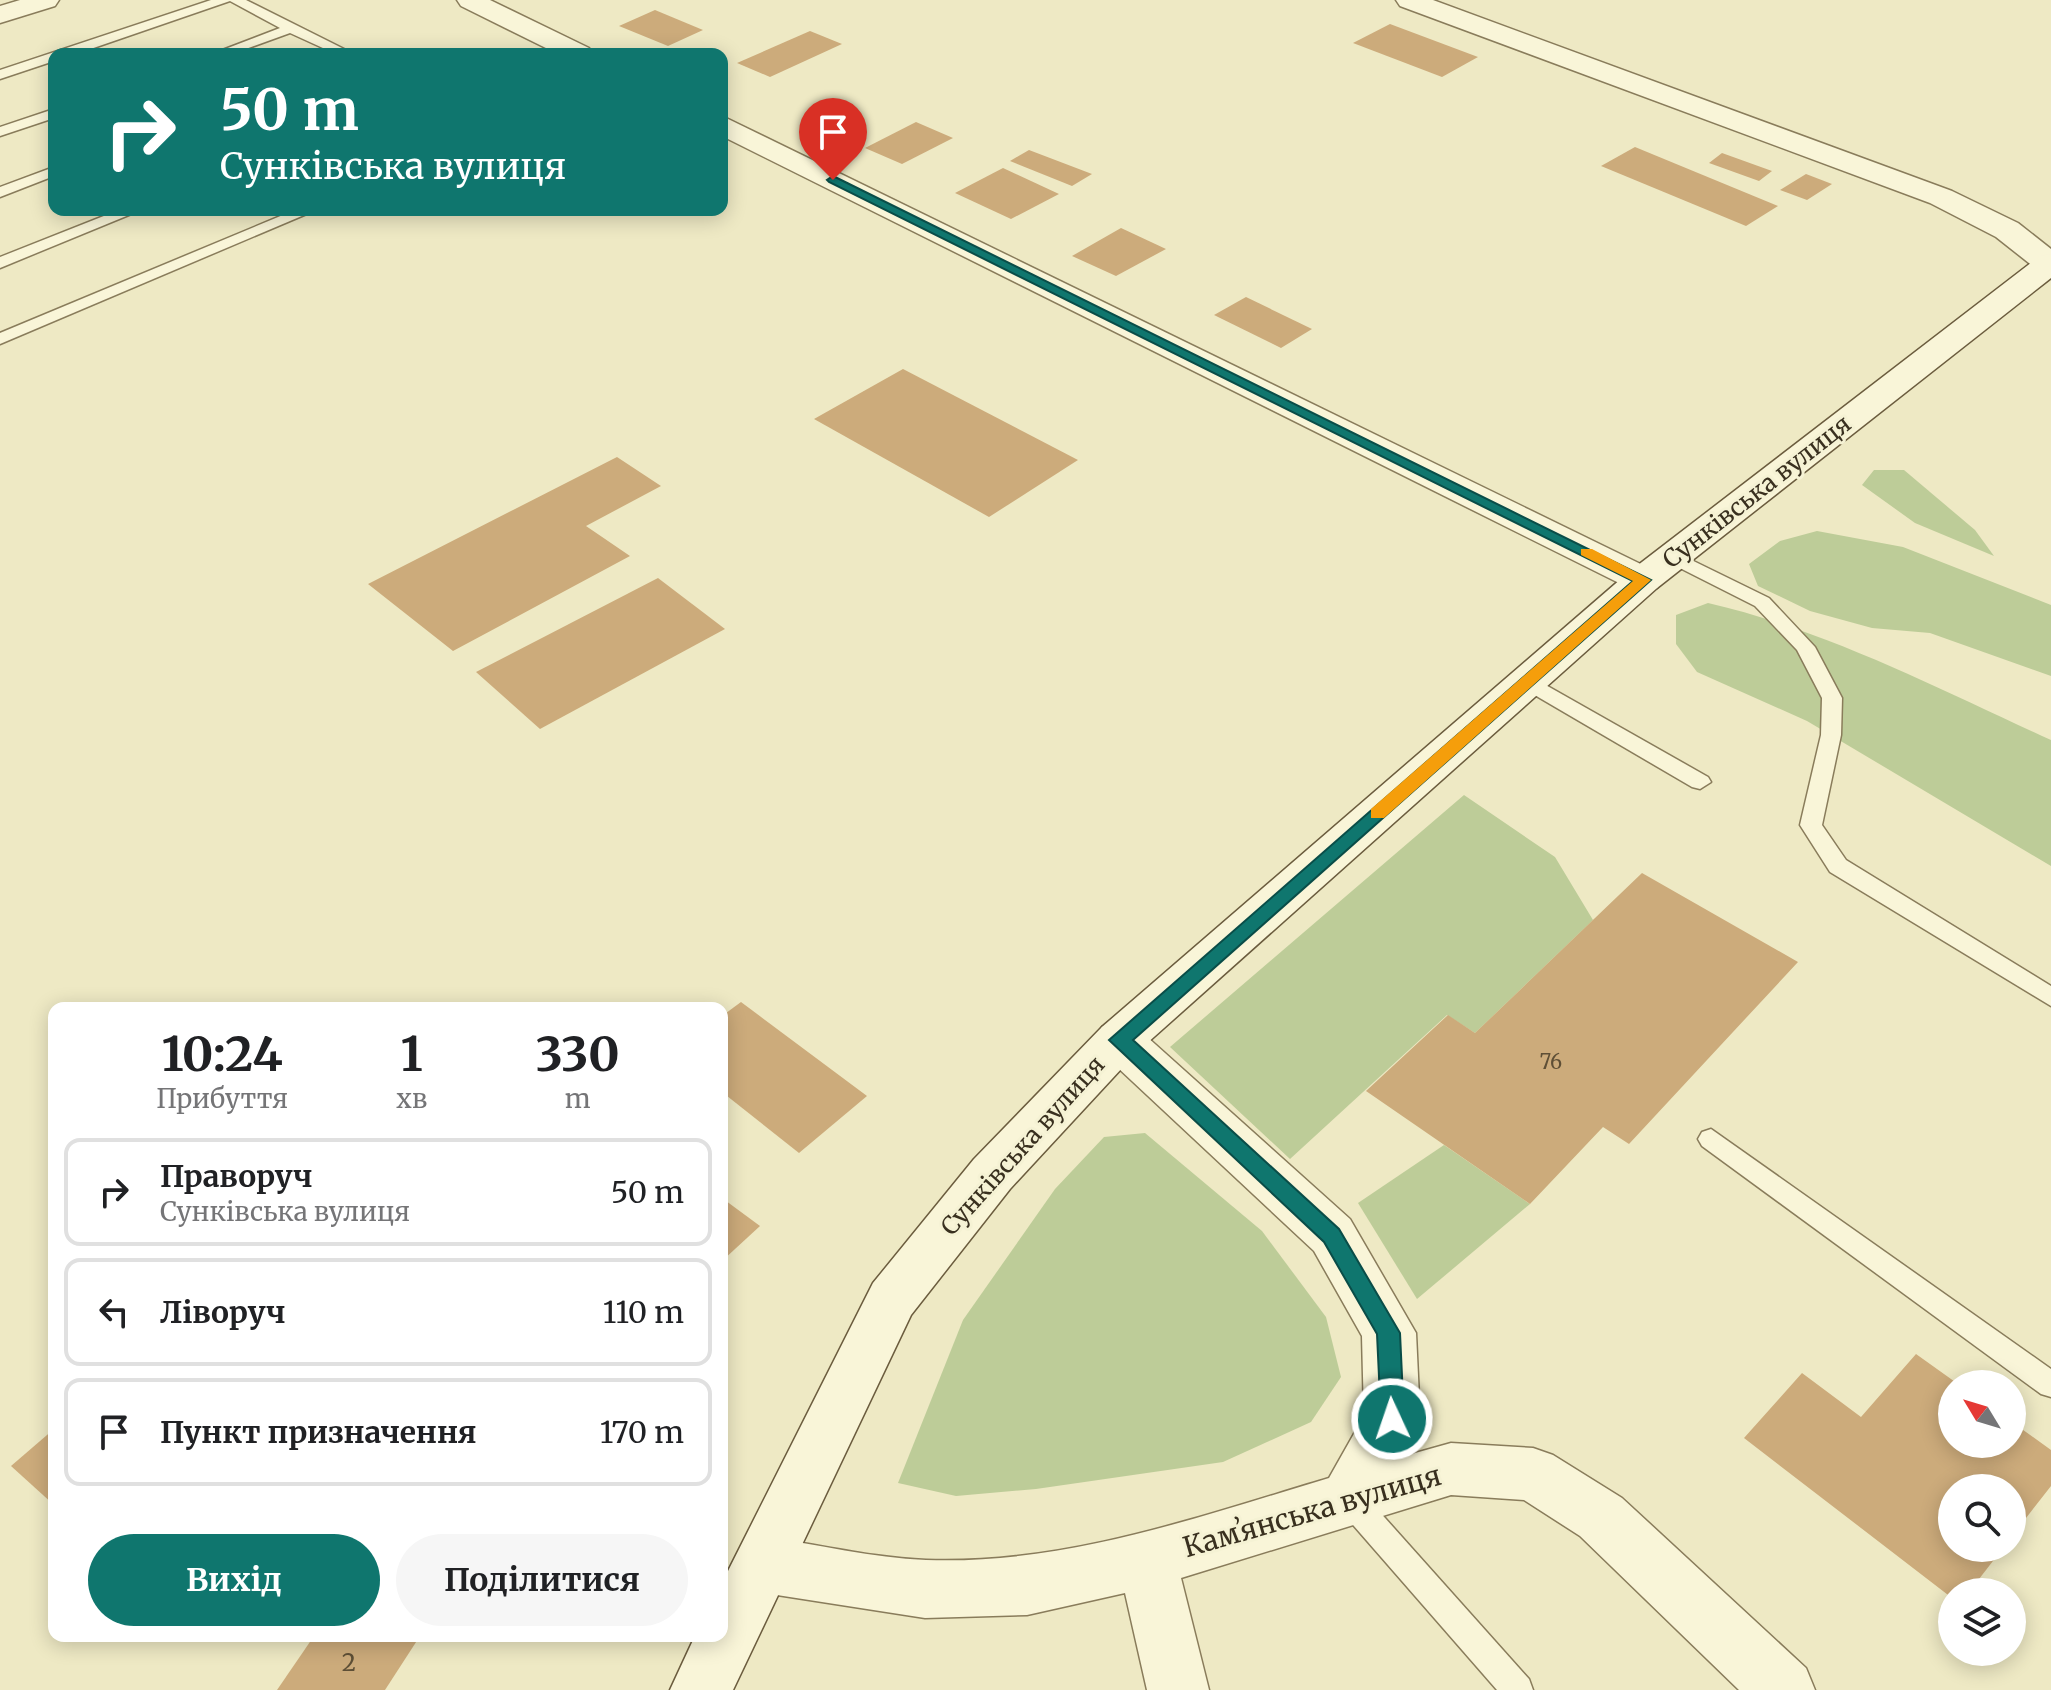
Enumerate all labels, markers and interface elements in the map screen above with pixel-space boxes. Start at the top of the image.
text: 50 m [220,75,359,145]
icon: right [88,80,192,184]
pin [799,98,867,180]
icon: arrive [811,110,855,154]
text: Сунківська вулиця [220,144,566,189]
street label: Сунківська вулиця [1656,408,1857,575]
text: 10:24 [162,1024,283,1084]
text: 1 [401,1024,423,1084]
text: 330 [535,1024,620,1084]
house number: 76 [1540,1049,1562,1074]
street label: Сунківська вулиця [934,1050,1111,1242]
text: Прибуття [156,1082,288,1115]
text: хв [396,1082,427,1115]
text: m [565,1082,590,1115]
text: Праворуч [160,1157,313,1195]
icon: right [92,1170,136,1214]
text: 50 m [611,1173,684,1211]
text: Сунківська вулиця [160,1195,410,1228]
icon: left [92,1290,136,1334]
text: Ліворуч [160,1293,286,1331]
text: 110 m [603,1293,684,1331]
north arrow [1938,1370,2026,1458]
map controls [1938,1370,2026,1666]
position arrow [1350,1377,1434,1461]
icon: arrive [92,1410,136,1454]
text: Пункт призначення [160,1413,477,1451]
text: 170 m [600,1413,684,1451]
street label: Камʼянська вулиця [1179,1457,1445,1565]
button: search [1938,1474,2026,1562]
button: Вихід [88,1534,380,1626]
button: Поділитися [396,1534,688,1626]
button: layers [1938,1578,2026,1666]
house number: 2 [342,1647,356,1678]

